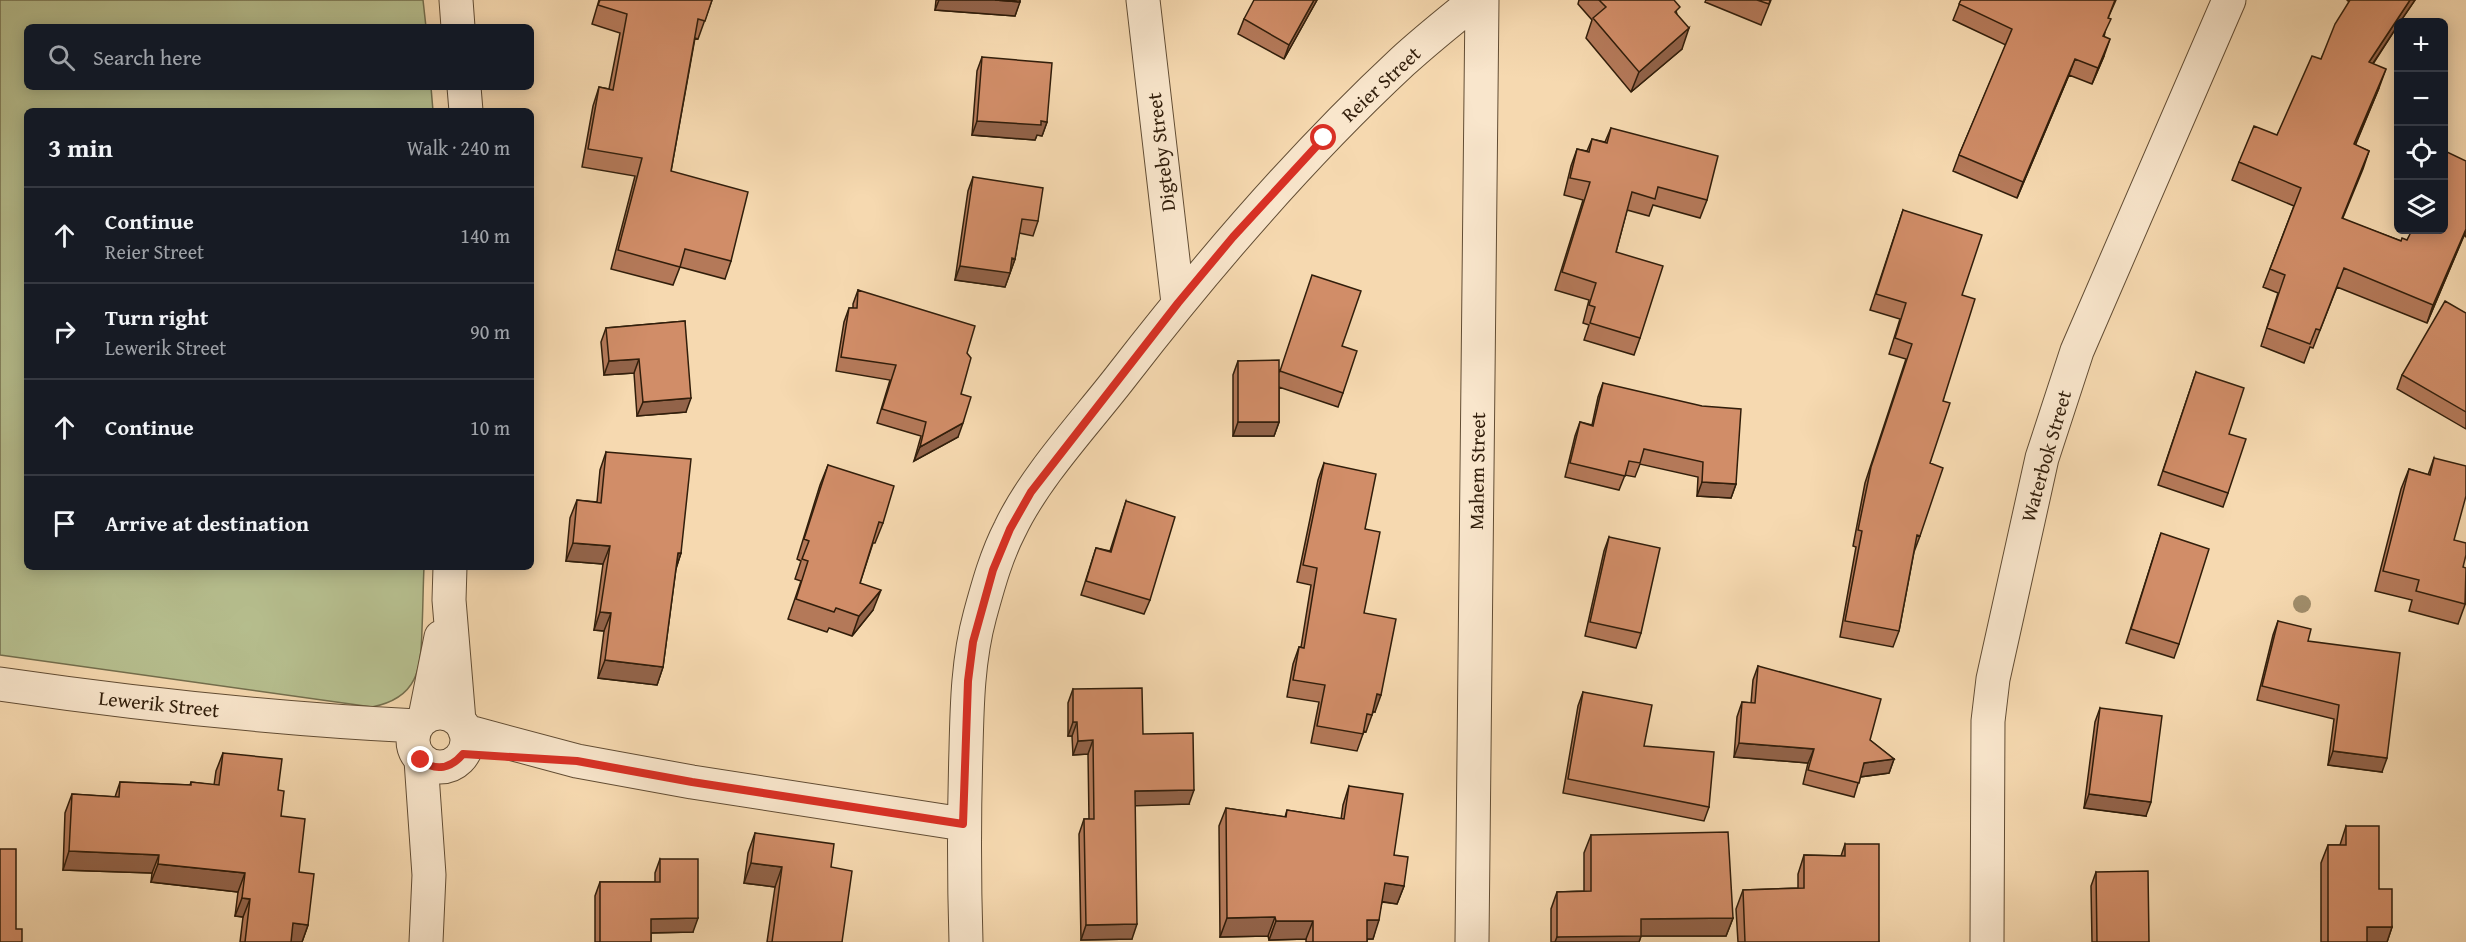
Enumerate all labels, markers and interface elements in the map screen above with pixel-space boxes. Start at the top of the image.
map controls [2394,18,2448,234]
button: + [2394,18,2448,72]
search box [24,24,534,90]
street label: Reier Street [1335,39,1427,128]
icon: search [45,41,78,74]
text: Search here [93,41,202,73]
button: − [2394,72,2448,126]
street label: Digteby Street [1139,91,1182,213]
route start [1310,124,1336,150]
button: locate [2394,126,2448,180]
text: 3 min [48,128,113,167]
text: Walk · 240 m [407,133,510,162]
button: layers [2394,180,2448,234]
text: Continue [105,205,194,237]
icon: ahead [48,219,81,252]
text: 140 m [460,221,510,250]
text: Reier Street [105,237,204,266]
text: Turn right [105,301,208,333]
icon: right [48,315,81,348]
text: 90 m [470,317,510,346]
text: Lewerik Street [105,333,226,362]
street label: Waterbok Street [2013,386,2078,525]
icon: ahead [48,411,81,444]
text: Continue [105,411,194,443]
street label: Mahem Street [1461,412,1492,530]
text: 10 m [470,413,510,442]
icon: arrive [48,507,81,540]
text: Arrive at destination [105,507,309,539]
street label: Lewerik Street [97,683,221,724]
route end [407,746,433,772]

